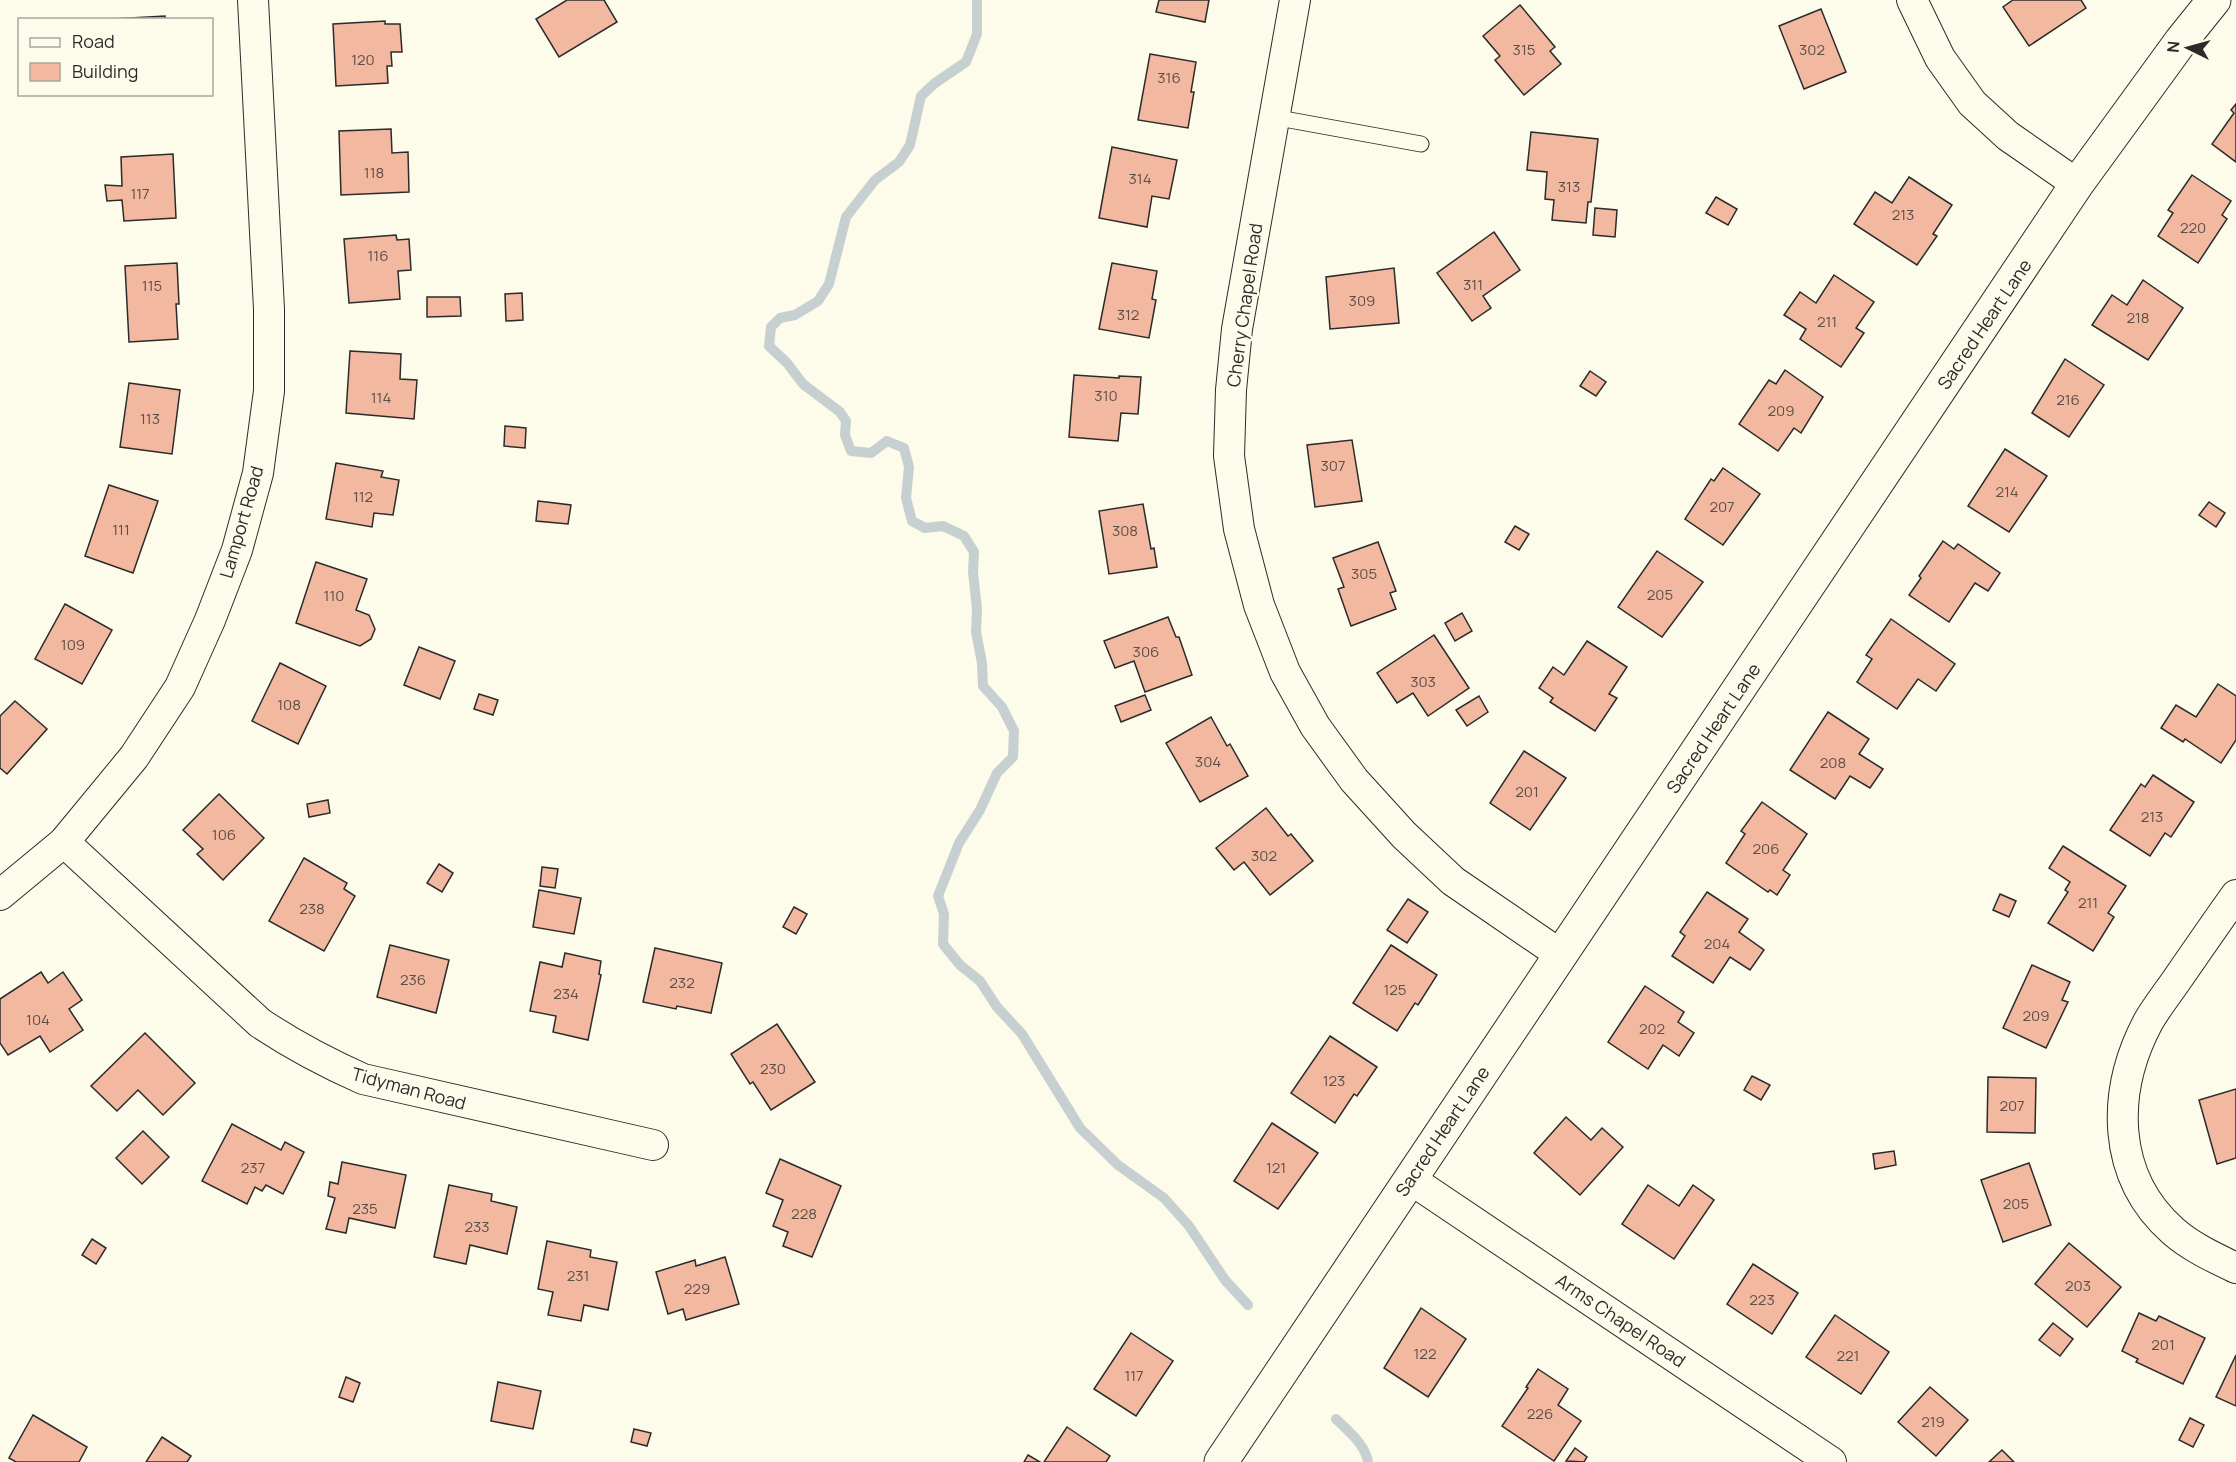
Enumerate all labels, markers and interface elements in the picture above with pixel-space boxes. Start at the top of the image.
legend [18,18,213,96]
north arrow [2158,18,2218,78]
text: Road [72,29,115,53]
house number: 315 [1513,39,1535,60]
house number: 302 [1799,39,1825,60]
text: N [2162,40,2185,53]
house number: 120 [351,49,375,70]
text: Building [72,59,138,83]
house number: 316 [1157,67,1181,88]
house number: 118 [364,162,384,183]
house number: 314 [1129,168,1152,189]
house number: 313 [1558,176,1580,197]
house number: 117 [130,183,150,204]
house number: 213 [1892,204,1914,225]
house number: 220 [2180,217,2206,238]
street label: Cherry Chapel Road [1221,222,1267,388]
house number: 116 [367,245,389,266]
street label: Sacred Heart Lane [1931,254,2037,394]
house number: 311 [1463,274,1483,295]
house number: 115 [142,275,162,296]
house number: 309 [1349,290,1375,311]
house number: 312 [1117,304,1139,325]
house number: 218 [2126,307,2150,328]
house number: 211 [1817,311,1837,332]
house number: 310 [1094,385,1118,406]
house number: 114 [371,387,391,408]
house number: 216 [2056,389,2080,410]
house number: 209 [1767,400,1795,421]
house number: 113 [140,408,160,429]
house number: 307 [1321,455,1345,476]
street label: Lamport Road [214,463,268,581]
house number: 214 [1995,481,2019,502]
house number: 112 [353,486,373,507]
house number: 207 [1709,496,1735,517]
house number: 111 [112,519,130,540]
house number: 308 [1112,520,1138,541]
house number: 305 [1351,563,1377,584]
house number: 205 [1647,584,1673,605]
house number: 110 [324,585,344,606]
house number: 109 [61,634,85,655]
house number: 306 [1133,641,1159,662]
street label: Sacred Heart Lane [1660,658,1766,798]
house number: 303 [1410,671,1436,692]
house number: 108 [277,694,301,715]
house number: 304 [1195,751,1221,772]
house number: 208 [1820,752,1846,773]
house number: 201 [1515,781,1539,802]
house number: 213 [2141,806,2163,827]
house number: 106 [212,824,236,845]
house number: 206 [1752,838,1780,859]
house number: 302 [1251,845,1277,866]
house number: 211 [2078,892,2098,913]
house number: 238 [299,898,325,919]
house number: 204 [1704,933,1730,954]
house number: 236 [400,969,426,990]
house number: 232 [669,972,695,993]
house number: 125 [1383,979,1407,1000]
house number: 234 [553,983,579,1004]
house number: 209 [2022,1005,2050,1026]
house number: 104 [26,1009,50,1030]
house number: 202 [1639,1018,1665,1039]
house number: 230 [760,1058,786,1079]
street label: Tidyman Road [349,1061,469,1115]
street label: Sacred Heart Lane [1389,1061,1495,1201]
house number: 123 [1323,1070,1345,1091]
house number: 207 [1999,1095,2025,1116]
house number: 237 [241,1157,265,1178]
house number: 121 [1266,1157,1286,1178]
house number: 205 [2003,1193,2029,1214]
house number: 235 [352,1198,378,1219]
house number: 228 [791,1203,817,1224]
house number: 233 [464,1216,490,1237]
house number: 231 [567,1265,589,1286]
street label: Arms Chapel Road [1552,1268,1690,1372]
house number: 203 [2065,1275,2091,1296]
house number: 229 [684,1278,710,1299]
house number: 223 [1749,1289,1775,1310]
house number: 201 [2151,1334,2175,1355]
house number: 122 [1414,1343,1436,1364]
house number: 221 [1837,1345,1859,1366]
house number: 117 [1124,1365,1144,1386]
house number: 226 [1527,1403,1553,1424]
house number: 219 [1921,1411,1945,1432]

